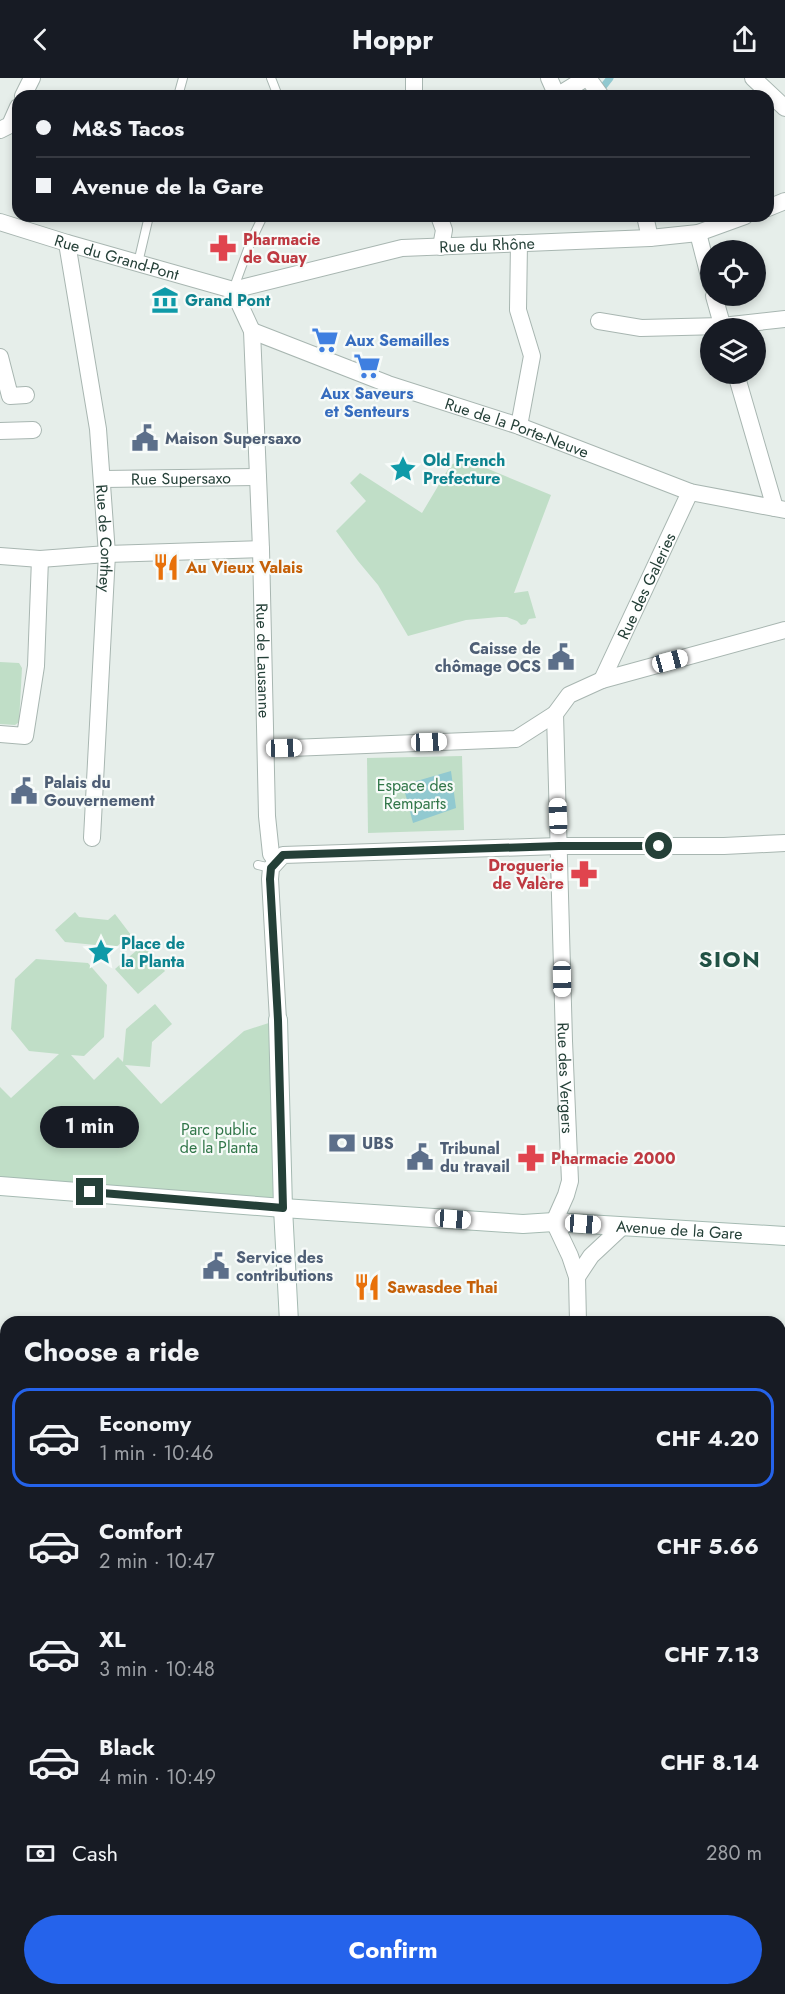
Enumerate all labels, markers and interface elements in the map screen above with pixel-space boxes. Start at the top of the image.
text: Hoppr [352,20,433,59]
icon: back [24,23,57,56]
icon: share [728,23,761,56]
text: M&S Tacos [72,112,184,144]
text: Avenue de la Gare [72,170,264,202]
street label: Rue du Grand-Pont [52,228,182,286]
place label: Pharmacie de Quay [243,228,321,269]
street label: Rue du Rhône [439,231,535,258]
pharmacy icon: Pharmacie de Quay [208,233,238,263]
map controls [700,240,766,384]
button: locate [700,240,766,306]
museum icon: Grand Pont [150,285,180,315]
place label: Grand Pont [185,289,271,312]
button: layers [700,318,766,384]
supermarket icon: Aux Semailles [310,325,340,355]
place label: Aux Semailles [344,329,449,352]
supermarket icon: Aux Saveurs et Senteurs [352,351,382,381]
place label: Aux Saveurs et Senteurs [320,382,413,423]
street label: Rue de la Porte-Neuve [442,392,592,463]
public building icon: Maison Supersaxo [130,423,160,453]
place label: Maison Supersaxo [165,427,301,450]
place label: Old French Prefecture [423,449,505,490]
place icon: Old French Prefecture [388,454,418,484]
street label: Rue Supersaxo [131,466,231,490]
street label: Rue de Conthey [91,483,119,594]
street label: Rue des Galeries [611,529,681,643]
restaurant icon: Au Vieux Valais [151,552,181,582]
place label: Au Vieux Valais [185,556,303,579]
street label: Rue de Lausanne [251,603,276,718]
place label: Caisse de chômage OCS [435,637,541,678]
public building icon: Caisse de chômage OCS [546,642,576,672]
car [650,648,690,674]
car [411,732,447,752]
car [266,738,302,758]
place label: Palais du Gouvernement [44,771,155,812]
park label: Espace des Remparts [377,774,453,815]
public building icon: Palais du Gouvernement [9,776,39,806]
car [548,798,568,834]
route start [645,832,672,859]
place label: Droguerie de Valère [488,854,564,895]
pharmacy icon: Droguerie de Valère [569,859,599,889]
place label: Place de la Planta [121,932,185,973]
place icon: Place de la Planta [86,937,116,967]
district label: SION [699,943,761,975]
car [553,961,571,997]
street label: Rue des Vergers [552,1022,579,1134]
callout: 1 min [40,1105,140,1147]
text: 1 min [65,1112,114,1141]
park label: Parc public de la Planta [180,1118,258,1159]
bank icon: UBS [327,1128,357,1158]
place label: UBS [362,1132,394,1155]
place label: Tribunal du travail [440,1137,510,1178]
public building icon: Tribunal du travail [405,1142,435,1172]
pharmacy icon: Pharmacie 2000 [516,1143,546,1173]
place label: Pharmacie 2000 [551,1147,676,1170]
route end [76,1178,103,1205]
car [434,1209,472,1229]
car [564,1214,602,1234]
street label: Avenue de la Gare [615,1214,743,1245]
place label: Service des contributions [236,1246,333,1287]
public building icon: Service des contributions [201,1251,231,1281]
restaurant icon: Sawasdee Thai [352,1272,382,1302]
place label: Sawasdee Thai [387,1276,498,1299]
text: Choose a ride [24,1332,199,1371]
text: Economy [99,1407,191,1439]
icon: car [27,1411,81,1465]
text: CHF 4.20 [656,1422,759,1454]
text: 1 min · 10:46 [99,1439,213,1468]
text: Comfort [99,1515,182,1547]
icon: car [27,1519,81,1573]
text: CHF 5.66 [657,1530,759,1562]
text: 2 min · 10:47 [99,1547,215,1576]
text: XL [99,1623,126,1655]
icon: car [27,1627,81,1681]
text: CHF 7.13 [665,1638,759,1670]
text: 3 min · 10:48 [99,1655,215,1684]
text: Black [99,1731,155,1763]
icon: car [27,1735,81,1789]
text: CHF 8.14 [660,1746,759,1778]
text: 4 min · 10:49 [99,1763,216,1792]
icon: cash [24,1837,57,1870]
text: Cash [72,1837,118,1869]
text: 280 m [706,1839,762,1868]
button: Confirm [24,1915,762,1984]

